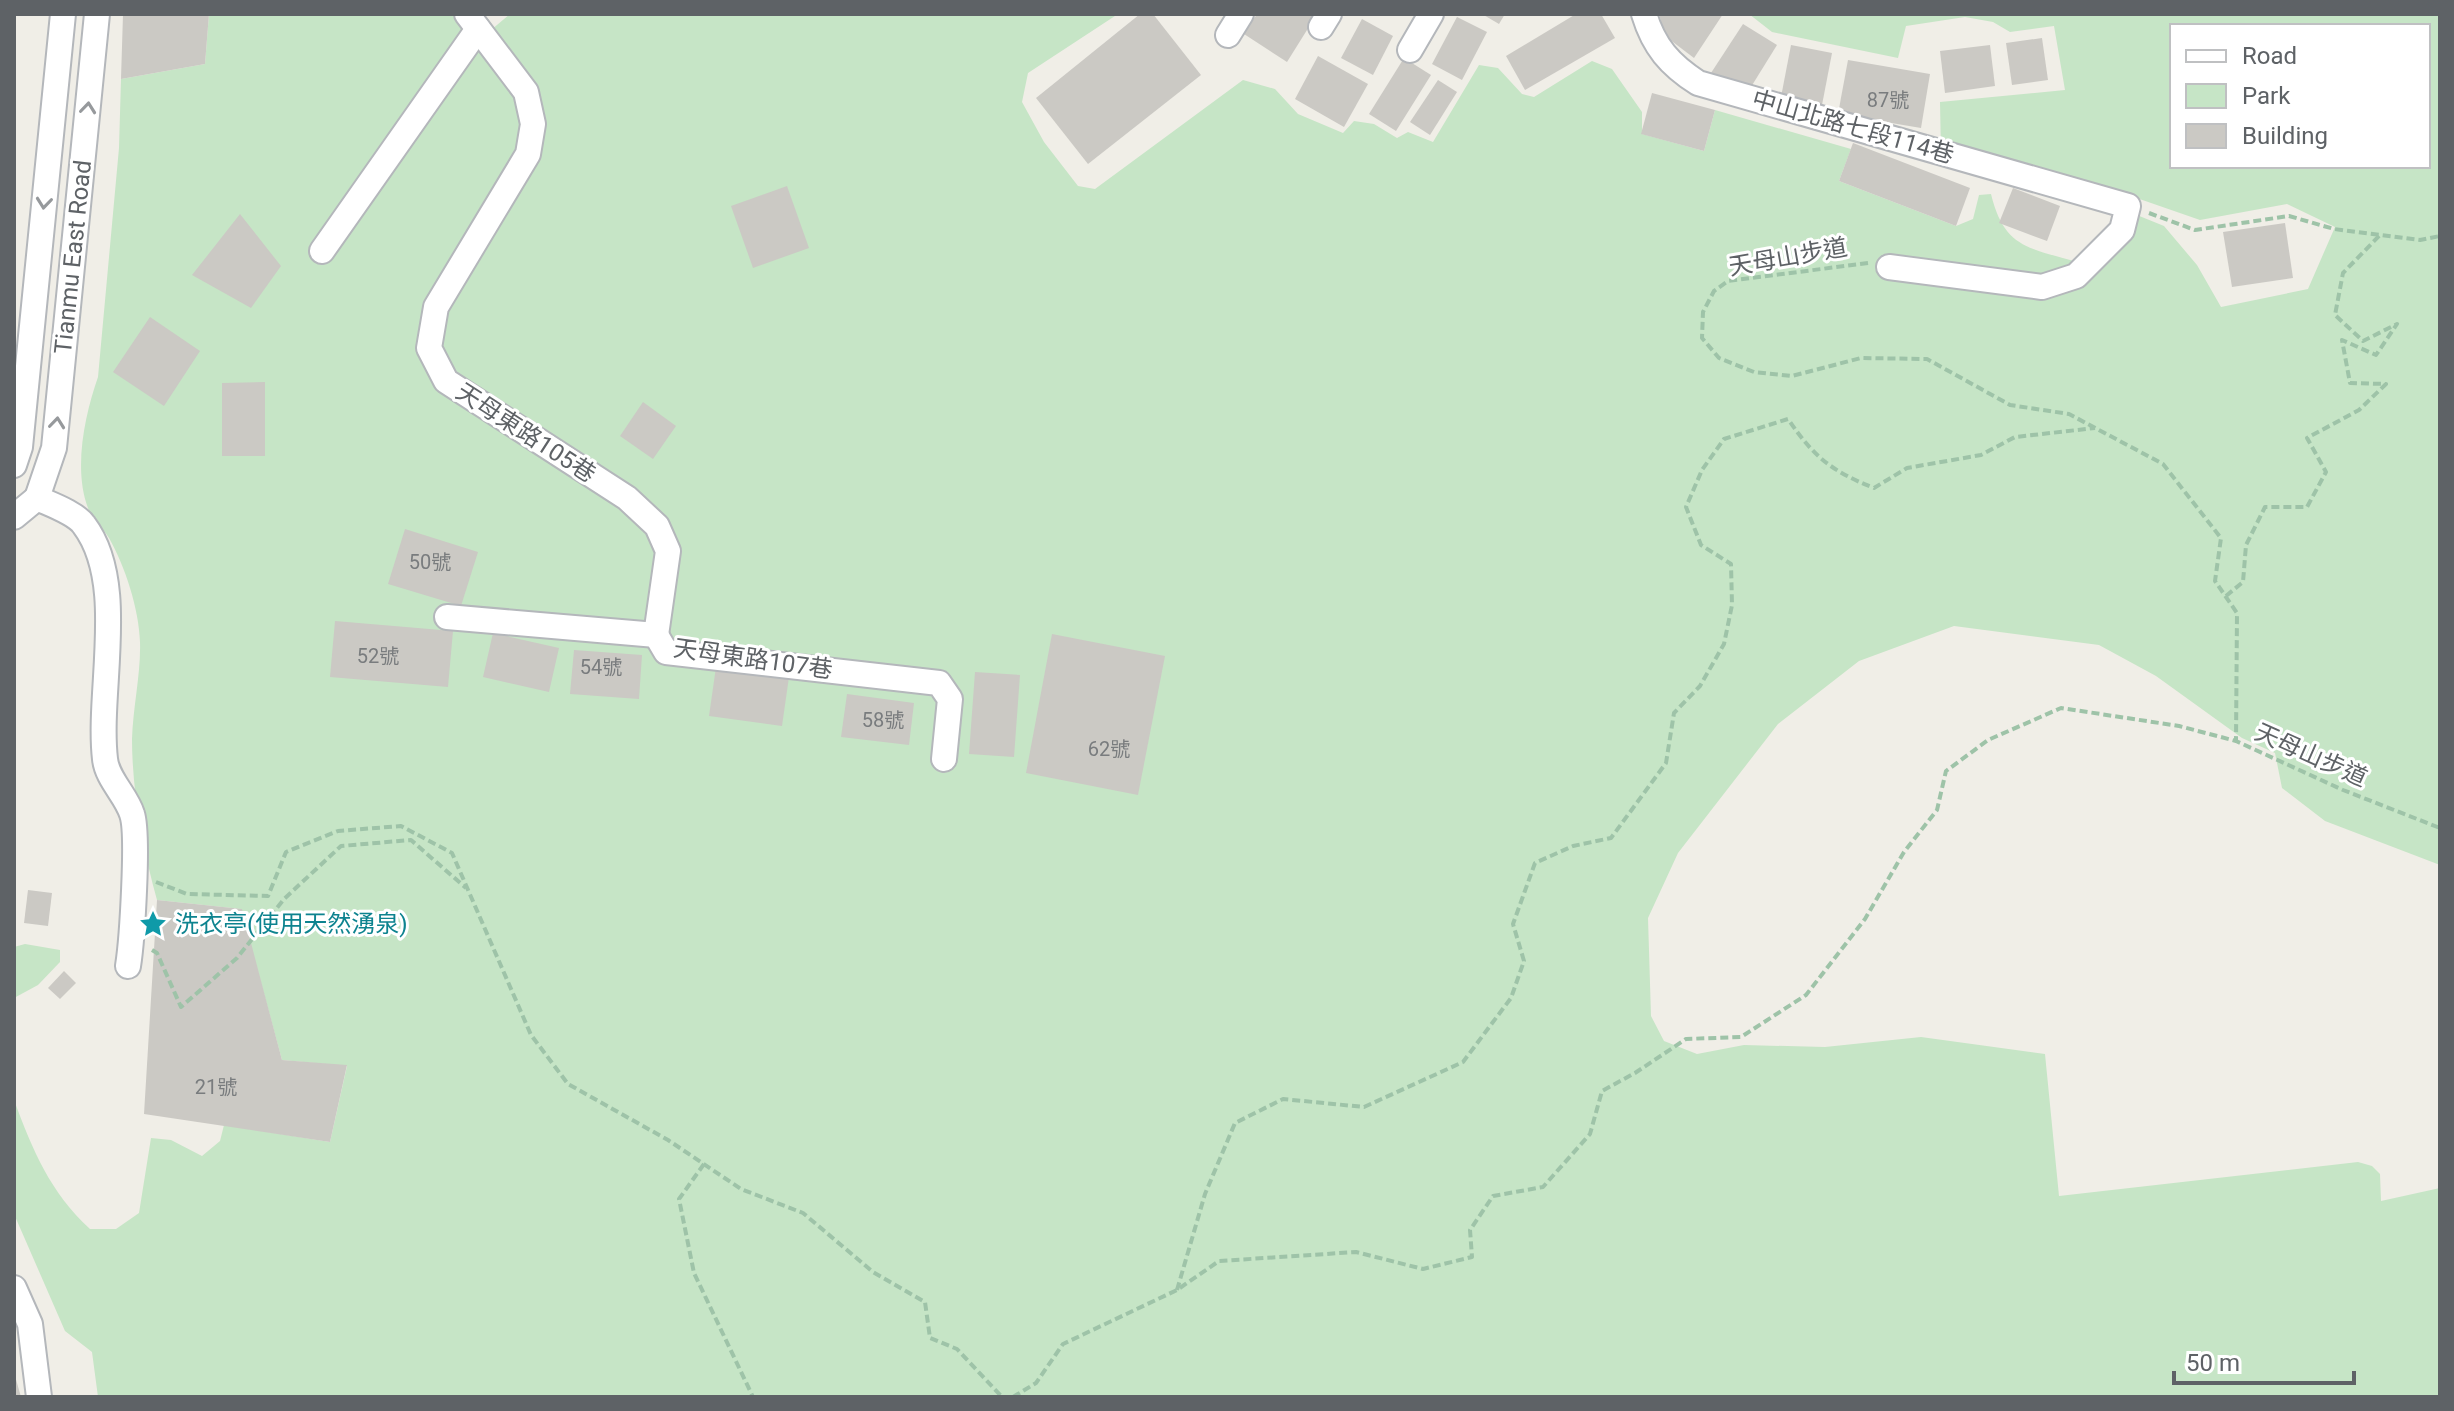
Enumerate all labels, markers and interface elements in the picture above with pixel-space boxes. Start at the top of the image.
legend [2170,24,2430,168]
text: Road [2242,42,2297,70]
text: Park [2242,82,2291,110]
street label: 中山北路七段114巷 [1749,85,1957,169]
house number: 87號 [1867,88,1909,112]
one-way arrow [79,102,96,115]
text: Building [2242,122,2328,150]
street label: Tianmu East Road [49,159,97,355]
one-way arrow [36,197,53,210]
street label: 天母山步道 [1726,233,1850,281]
street label: 天母東路105巷 [451,378,601,488]
one-way arrow [48,416,65,429]
house number: 50號 [409,550,451,574]
street label: 天母東路107巷 [672,634,834,684]
house number: 52號 [357,644,399,668]
house number: 54號 [580,655,622,679]
house number: 58號 [862,708,904,732]
street label: 天母山步道 [2250,718,2372,792]
house number: 62號 [1088,737,1130,761]
place icon: 洗衣亭(使用天然湧泉) [138,909,168,939]
place label: 洗衣亭(使用天然湧泉) [175,910,408,938]
house number: 21號 [195,1075,237,1099]
scale bar [2174,1335,2354,1385]
text: 50 m [2186,1349,2240,1377]

